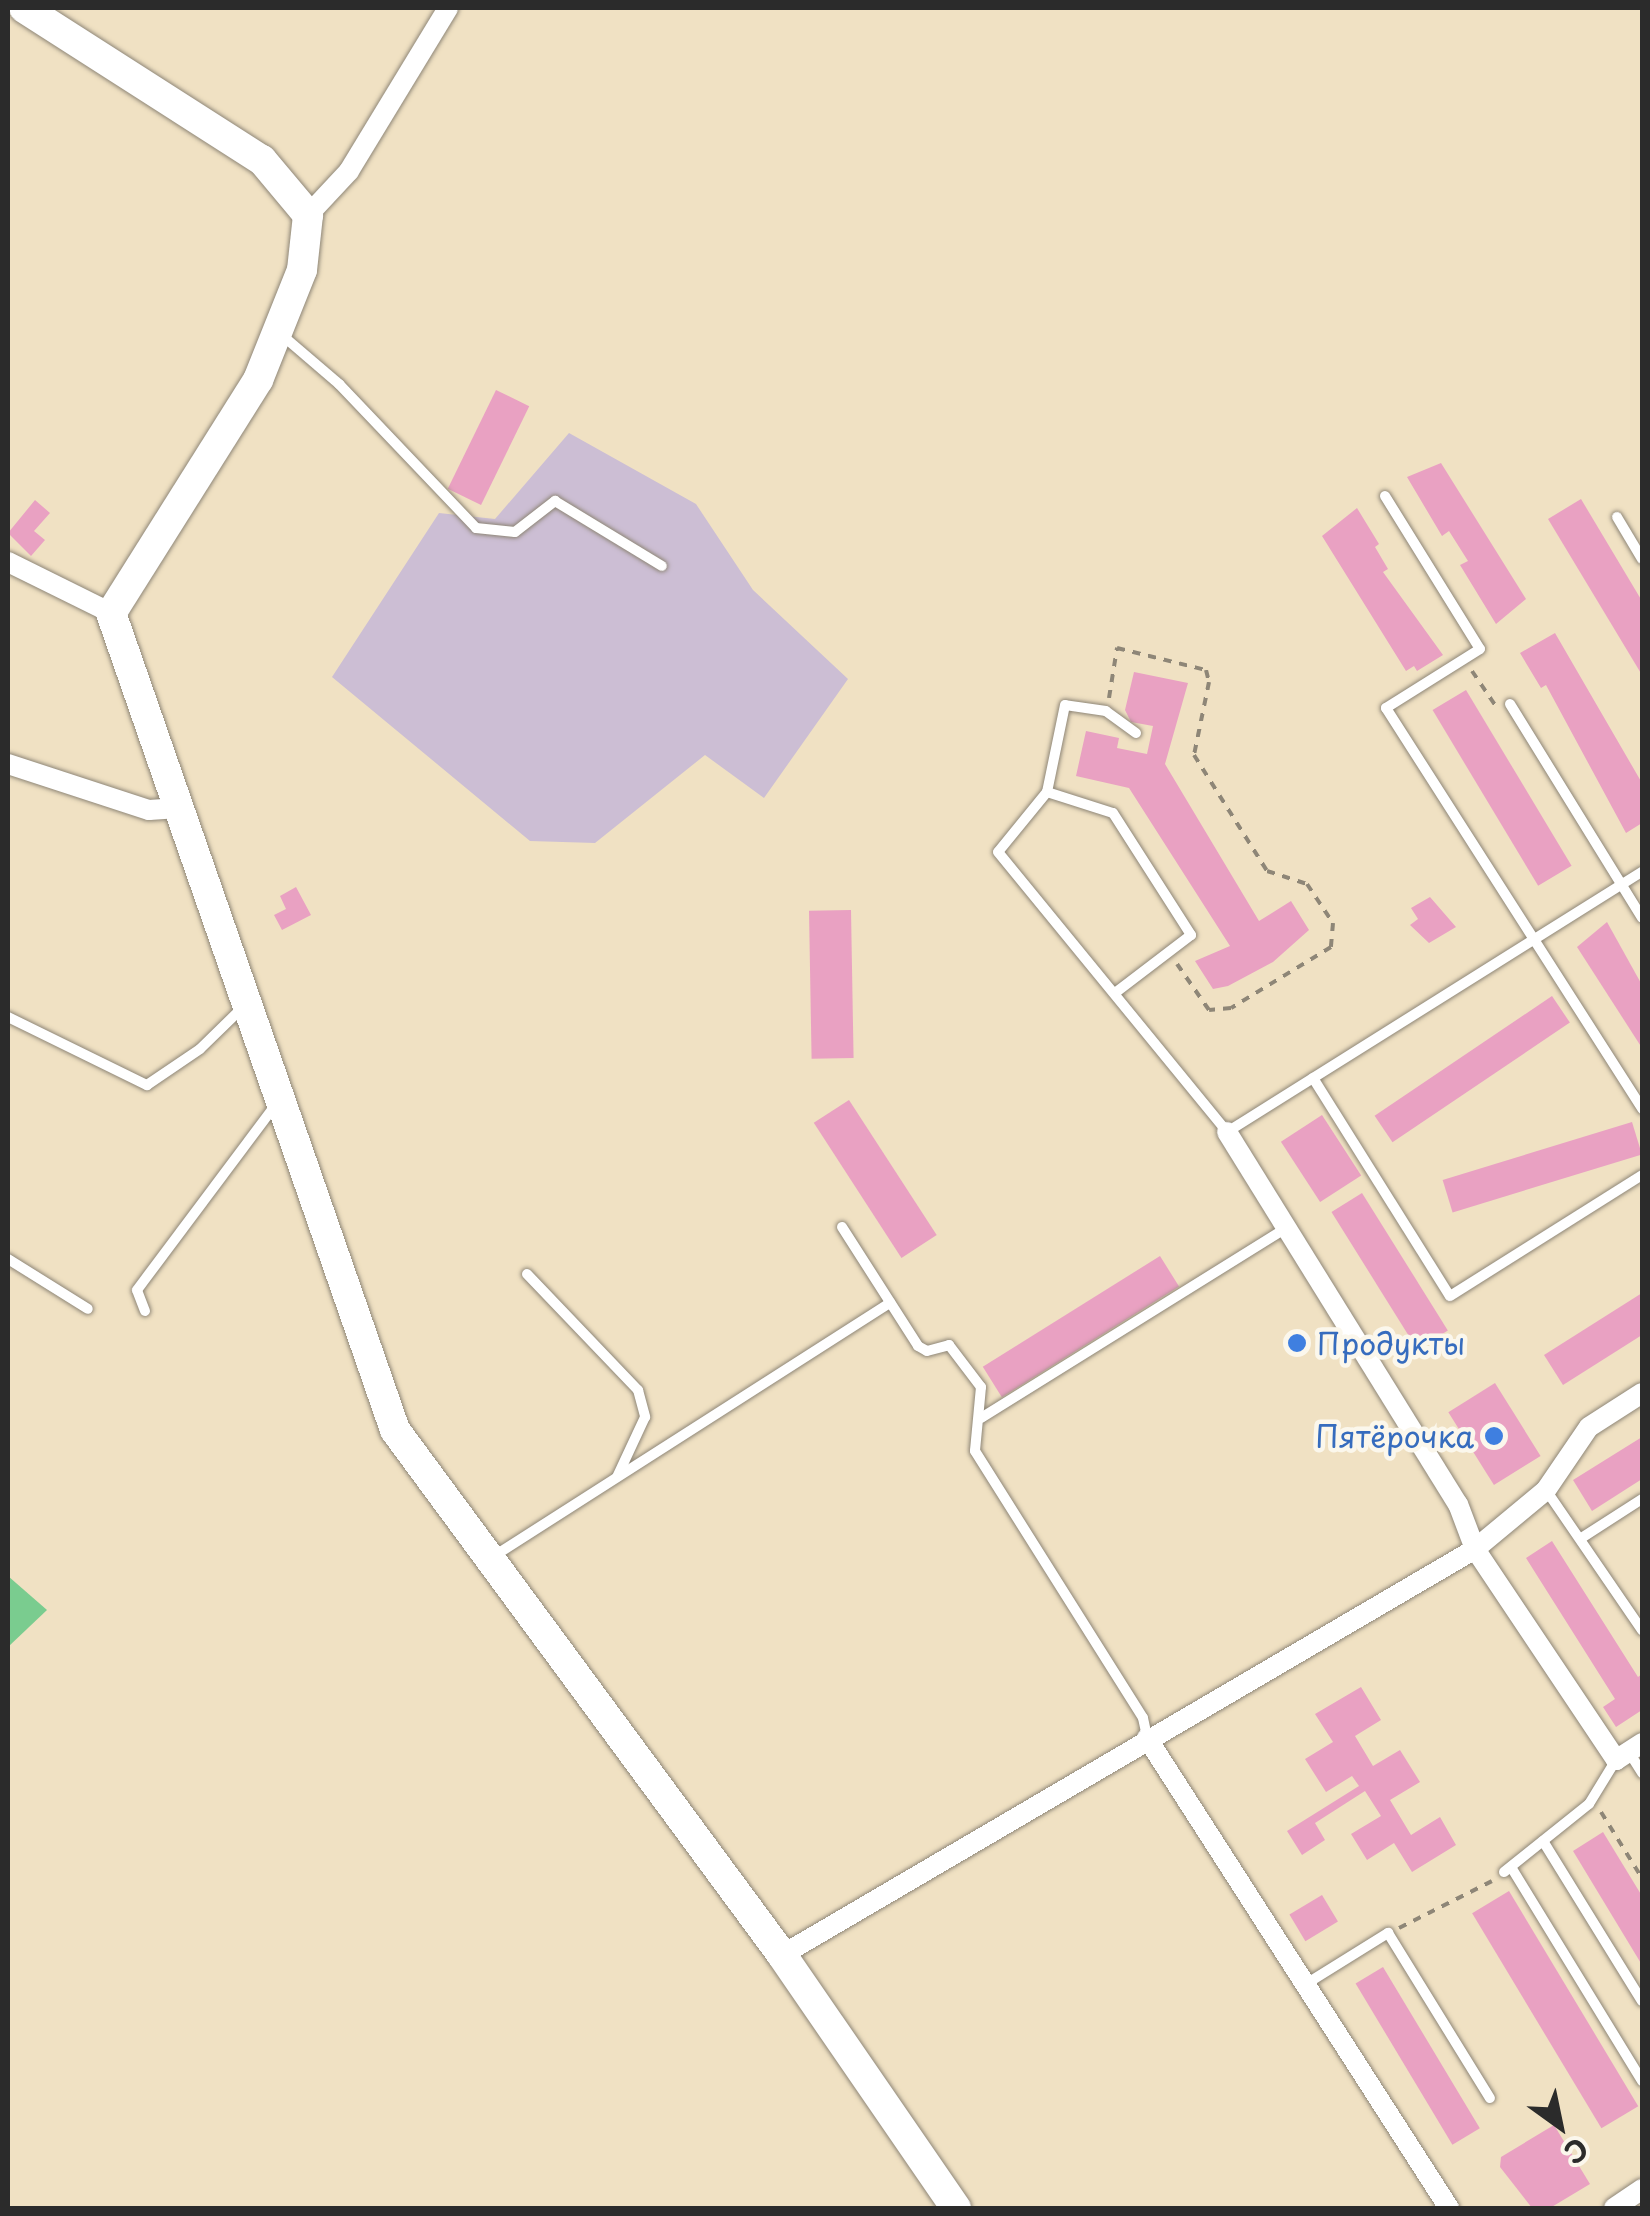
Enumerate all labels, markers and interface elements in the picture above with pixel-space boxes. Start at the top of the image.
place label: Продукты [1317,1325,1465,1361]
marker: Продукты [1286,1332,1308,1354]
place label: Пятёрочка [1315,1418,1474,1454]
marker: Пятёрочка [1483,1425,1505,1447]
north arrow [1510,2076,1610,2176]
text: С [1556,2128,1597,2175]

